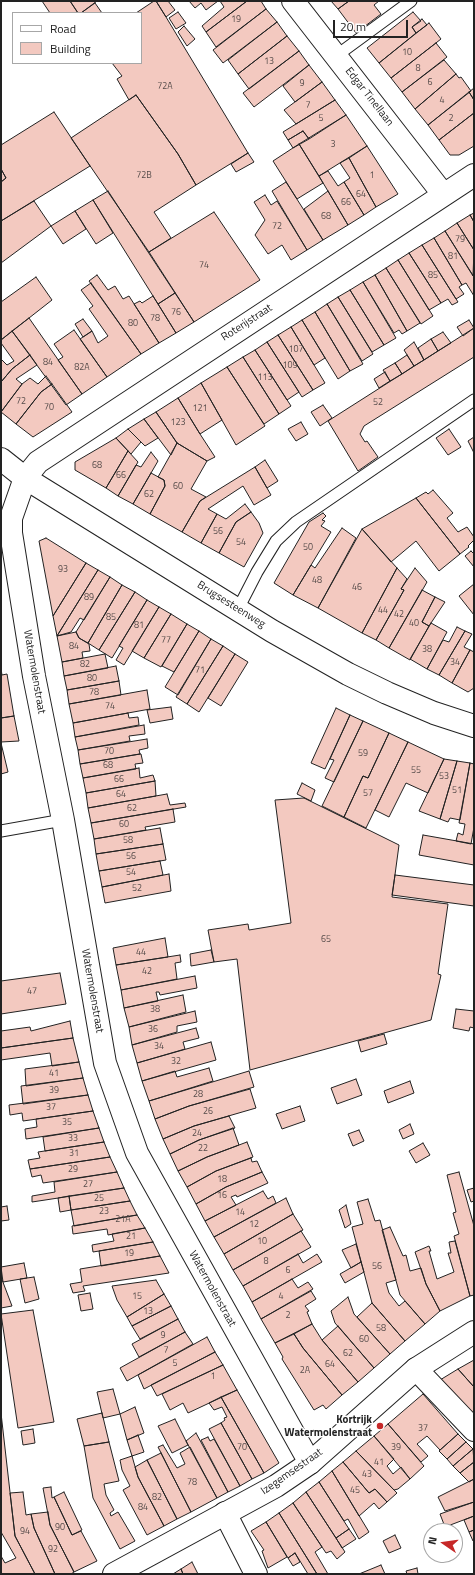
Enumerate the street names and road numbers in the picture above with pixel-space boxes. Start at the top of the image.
street label: Edgar Tinellaan [342,65,396,129]
street label: Roterijstraat [219,302,275,344]
street label: Brugsesteenweg [194,579,268,631]
street label: Watermolenstraat [20,629,48,715]
street label: Watermolenstraat [78,948,106,1034]
street label: Watermolenstraat [186,1249,238,1329]
street label: Izegemsestraat [259,1446,325,1498]

